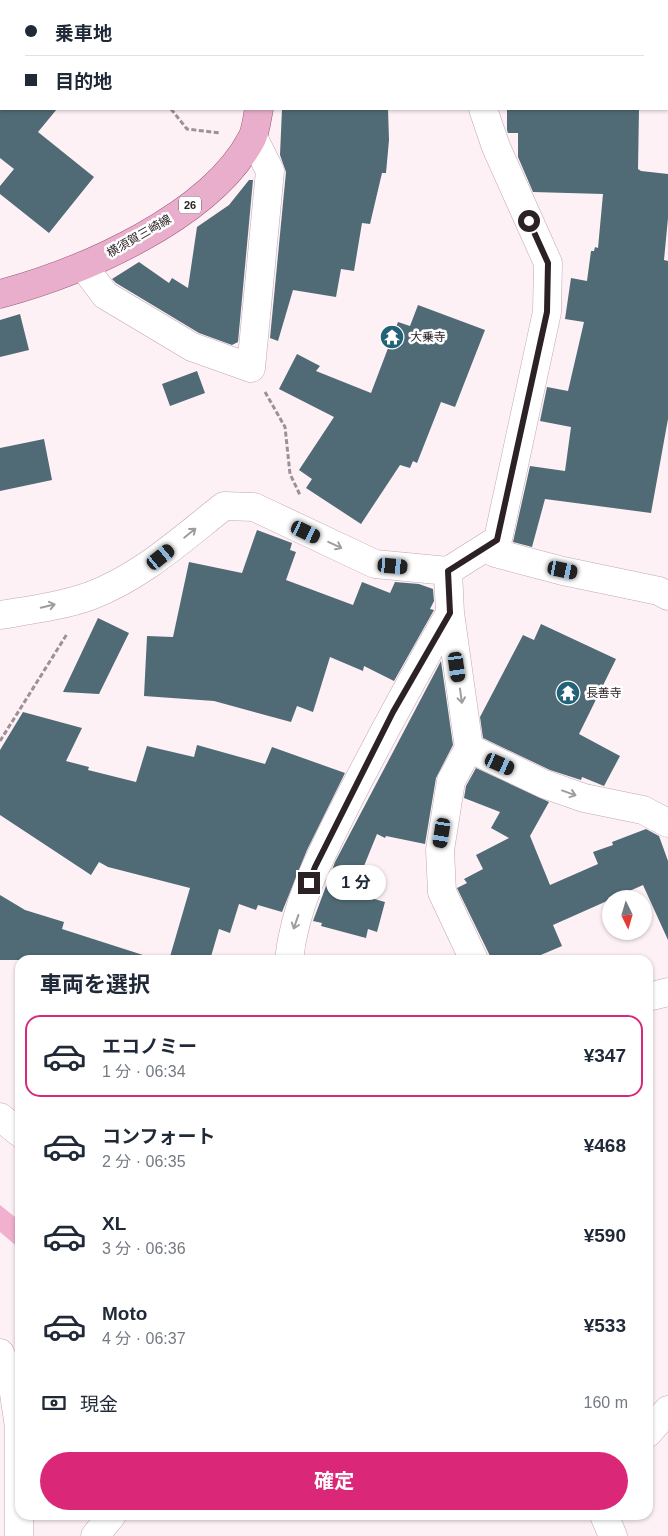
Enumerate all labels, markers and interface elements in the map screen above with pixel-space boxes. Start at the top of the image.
text: 乗車地 [55,23,112,44]
text: 目的地 [55,71,112,92]
road number: 26 [179,196,201,214]
route start [518,210,540,232]
street label: 横須賀三崎線 [104,212,174,260]
temple icon: 大乗寺 [379,324,405,350]
place label: 大乗寺 [410,330,446,344]
car [289,519,322,545]
one-way arrow [184,527,197,538]
one-way arrow [327,541,342,551]
car [144,542,177,572]
car [377,557,408,575]
car [546,560,579,580]
one-way arrow [39,601,55,611]
car [447,651,466,683]
temple icon: 長善寺 [555,680,581,706]
place label: 長善寺 [586,686,622,700]
one-way arrow [456,688,466,704]
car [483,751,516,777]
one-way arrow [561,789,576,798]
car [432,817,451,849]
callout: 1 分 [326,866,386,900]
route end [298,872,320,894]
text: 1 分 [341,874,371,891]
north arrow [602,890,652,940]
map controls [602,890,652,940]
one-way arrow [290,914,300,930]
text: 車両を選択 [40,972,150,997]
icon: car [42,1034,87,1079]
text: エコノミー [102,1036,197,1057]
text: ¥347 [584,1045,626,1066]
text: 1 分 · 06:34 [102,1063,186,1080]
icon: car [42,1124,87,1169]
text: コンフォート [102,1126,215,1147]
text: ¥468 [584,1135,626,1156]
text: 2 分 · 06:35 [102,1153,186,1170]
text: XL [102,1213,126,1234]
icon: car [42,1214,87,1259]
text: ¥590 [584,1225,626,1246]
text: 3 分 · 06:36 [102,1240,186,1257]
text: Moto [102,1303,147,1324]
icon: car [42,1304,87,1349]
text: ¥533 [584,1315,626,1336]
text: 4 分 · 06:37 [102,1330,186,1347]
icon: cash [40,1389,68,1417]
text: 現金 [80,1394,118,1415]
text: 160 m [584,1394,628,1411]
button: 確定 [40,1452,628,1510]

